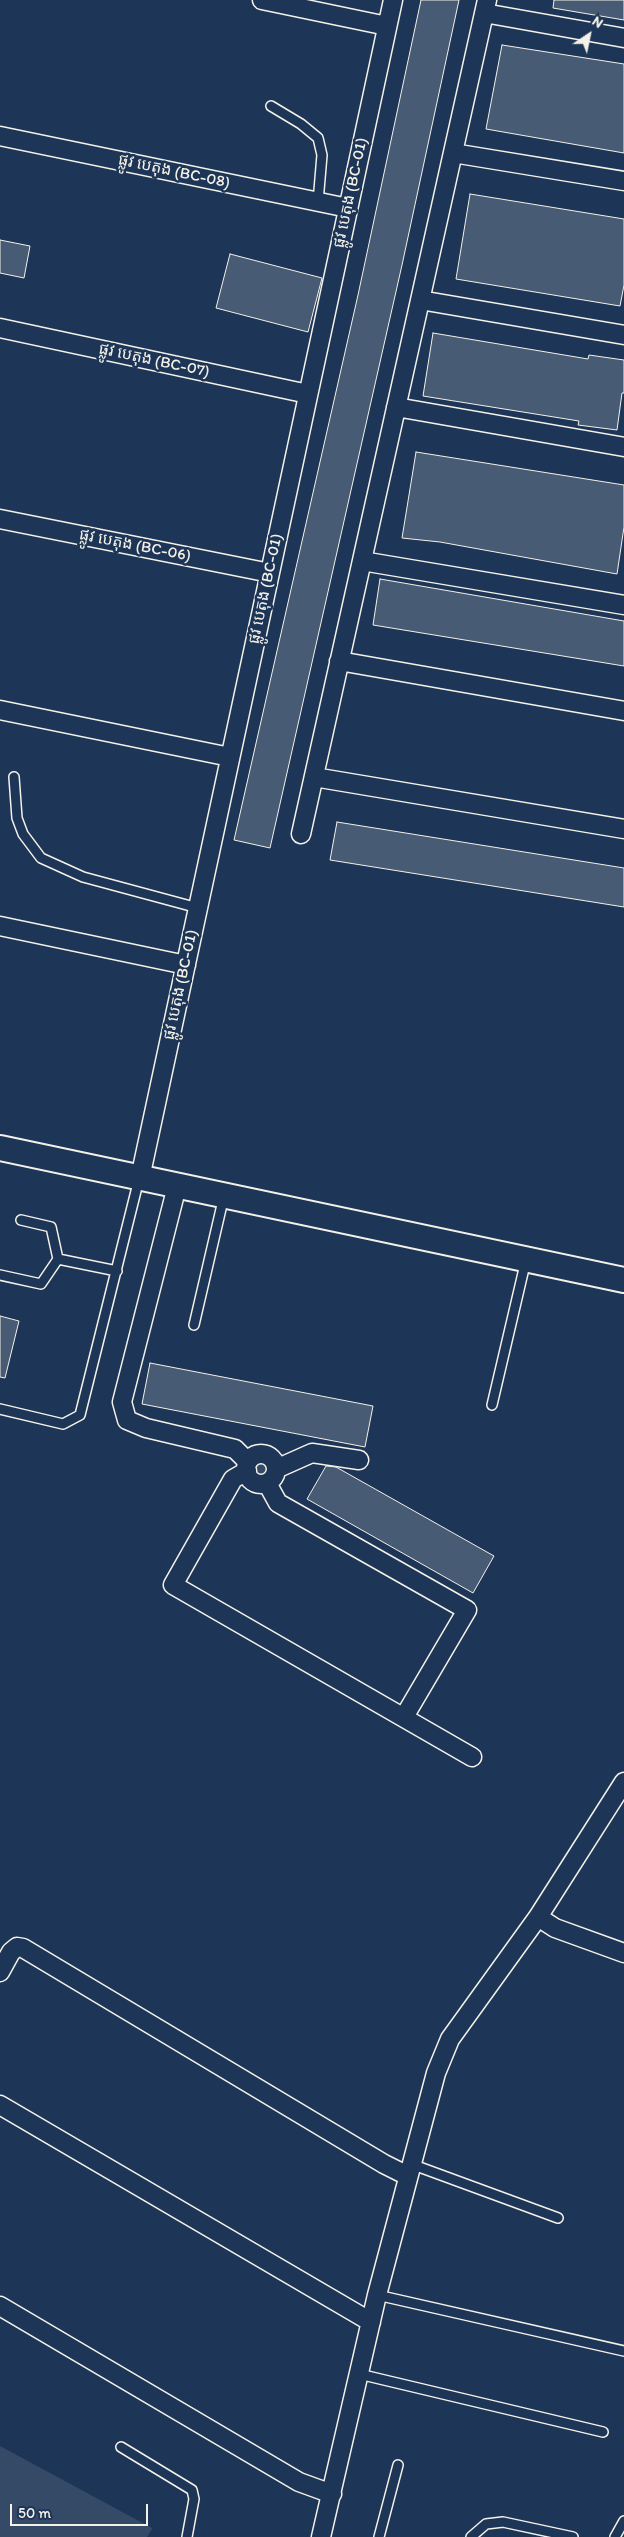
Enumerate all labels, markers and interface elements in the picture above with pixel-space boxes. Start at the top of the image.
north arrow [564,10,614,60]
text: N [589,12,606,32]
street label: ផ្លូវ បេតុង (BC-01) [330,136,372,250]
street label: ផ្លូវ បេតុង (BC-08) [116,151,232,193]
street label: ផ្លូវ បេតុង (BC-07) [97,340,211,382]
street label: ផ្លូវ បេតុង (BC-06) [77,526,193,566]
street label: ផ្លូវ បេតុង (BC-01) [245,532,287,646]
street label: ផ្លូវ បេតុង (BC-01) [160,928,202,1042]
scale bar [12,2494,150,2526]
text: 50 m [18,2504,51,2522]

